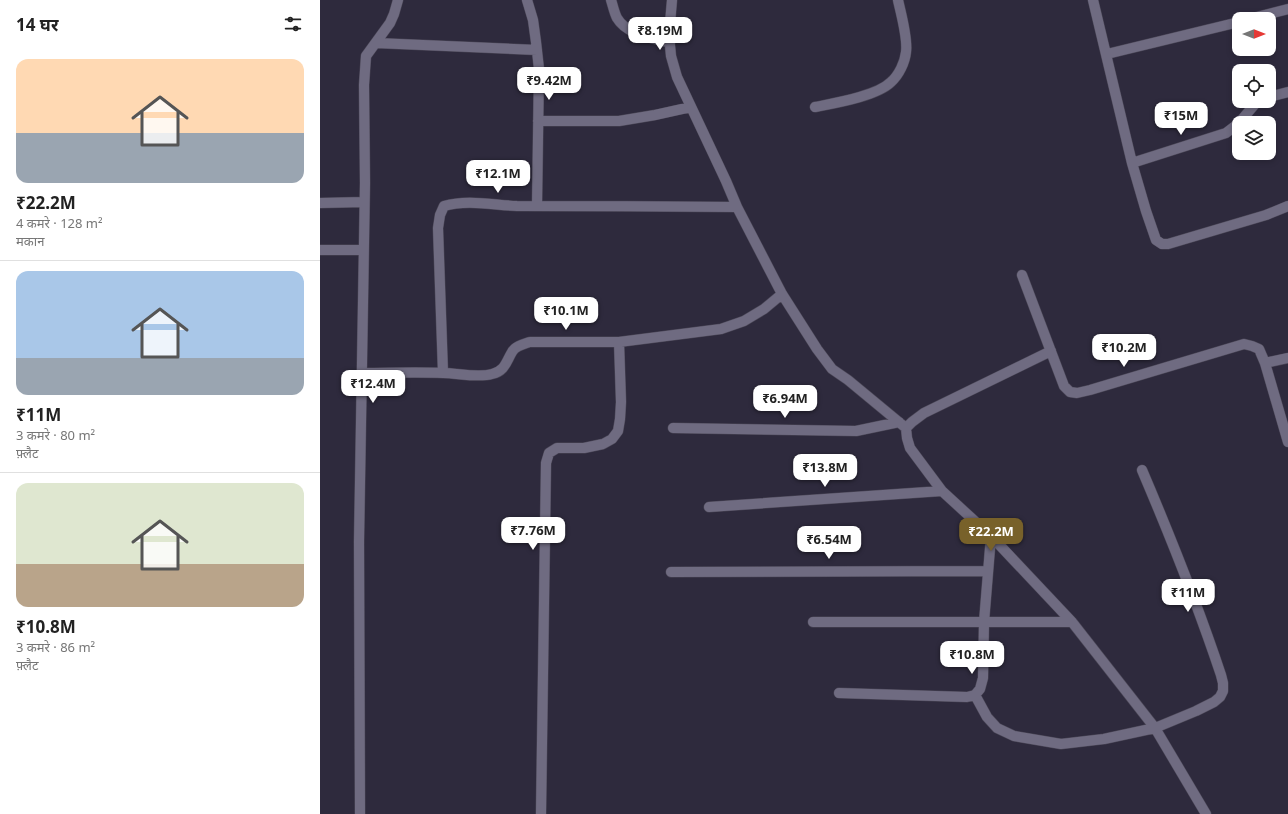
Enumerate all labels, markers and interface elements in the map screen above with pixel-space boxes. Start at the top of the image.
north arrow [1232,12,1276,56]
map controls [1232,12,1276,160]
text: 14 घर [16,13,58,36]
icon: filters [282,13,304,35]
pin: ₹8.19M [627,17,693,51]
text: ₹8.19M [637,21,683,39]
button: locate [1232,64,1276,108]
pin: ₹9.42M [516,67,582,101]
text: ₹9.42M [526,71,572,89]
icon: home [124,85,196,157]
pin: ₹15M [1157,102,1205,136]
text: ₹15M [1164,106,1198,124]
button: layers [1232,116,1276,160]
pin: ₹12.1M [465,160,531,194]
text: ₹12.1M [475,164,521,182]
text: ₹22.2M [16,191,76,214]
text: 4 कमरे · 128 m² [16,214,103,232]
text: मकान [16,232,44,250]
icon: home [124,297,196,369]
pin: ₹10.1M [533,297,599,331]
text: ₹10.1M [543,301,589,319]
pin: ₹10.2M [1091,334,1157,368]
text: ₹10.2M [1101,338,1147,356]
pin: ₹12.4M [340,370,406,404]
text: ₹12.4M [350,374,396,392]
pin: ₹6.94M [752,385,818,419]
text: ₹6.94M [762,389,808,407]
text: ₹11M [16,403,61,426]
text: 3 कमरे · 80 m² [16,426,95,444]
text: फ़्लैट [16,444,39,462]
pin: ₹13.8M [792,454,858,488]
text: ₹13.8M [802,458,848,476]
icon: home [124,509,196,581]
pin: ₹7.76M [500,517,566,551]
pin: ₹22.2M [958,518,1024,552]
text: ₹7.76M [510,521,556,539]
text: ₹22.2M [968,522,1014,540]
pin: ₹6.54M [796,526,862,560]
text: ₹6.54M [806,530,852,548]
pin: ₹11M [1164,579,1212,613]
text: ₹11M [1171,583,1205,601]
text: ₹10.8M [16,615,76,638]
text: 3 कमरे · 86 m² [16,638,95,656]
pin: ₹10.8M [939,641,1005,675]
text: ₹10.8M [949,645,995,663]
text: फ़्लैट [16,656,39,674]

